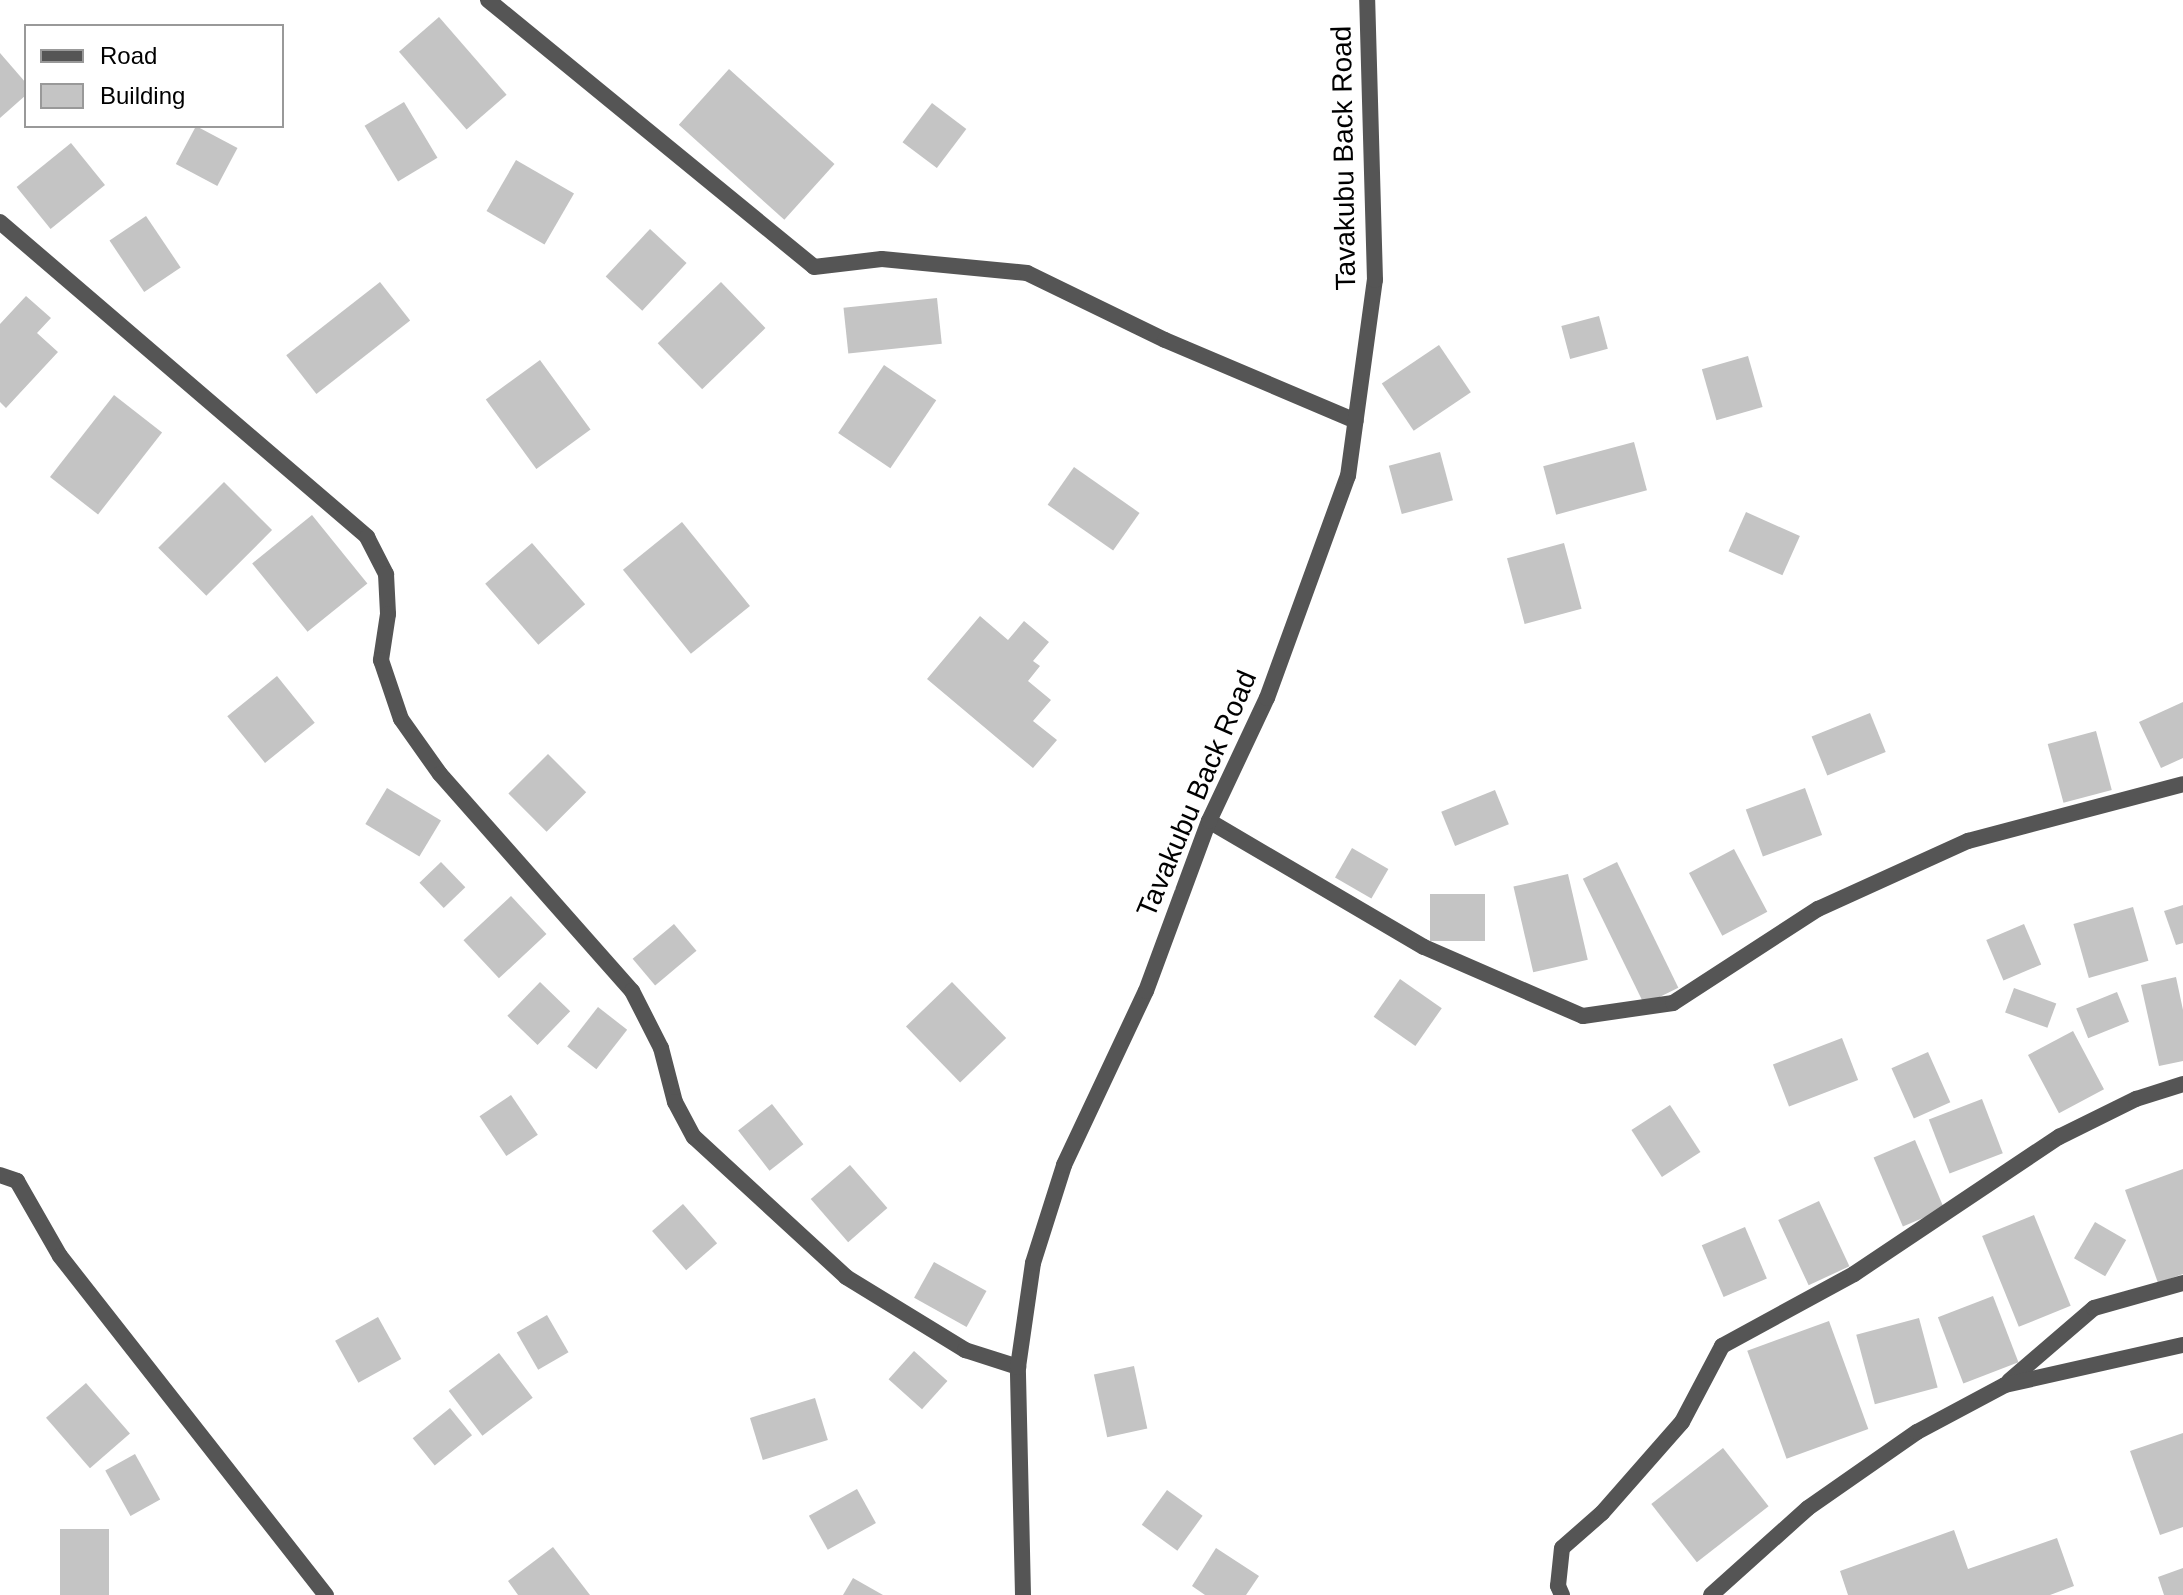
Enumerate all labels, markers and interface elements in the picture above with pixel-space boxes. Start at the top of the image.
legend [24,24,284,128]
street label: Tavakubu Back Road [1325,25,1363,291]
text: Road [100,42,157,69]
text: Building [100,82,185,109]
street label: Tavakubu Back Road [1130,666,1264,922]

